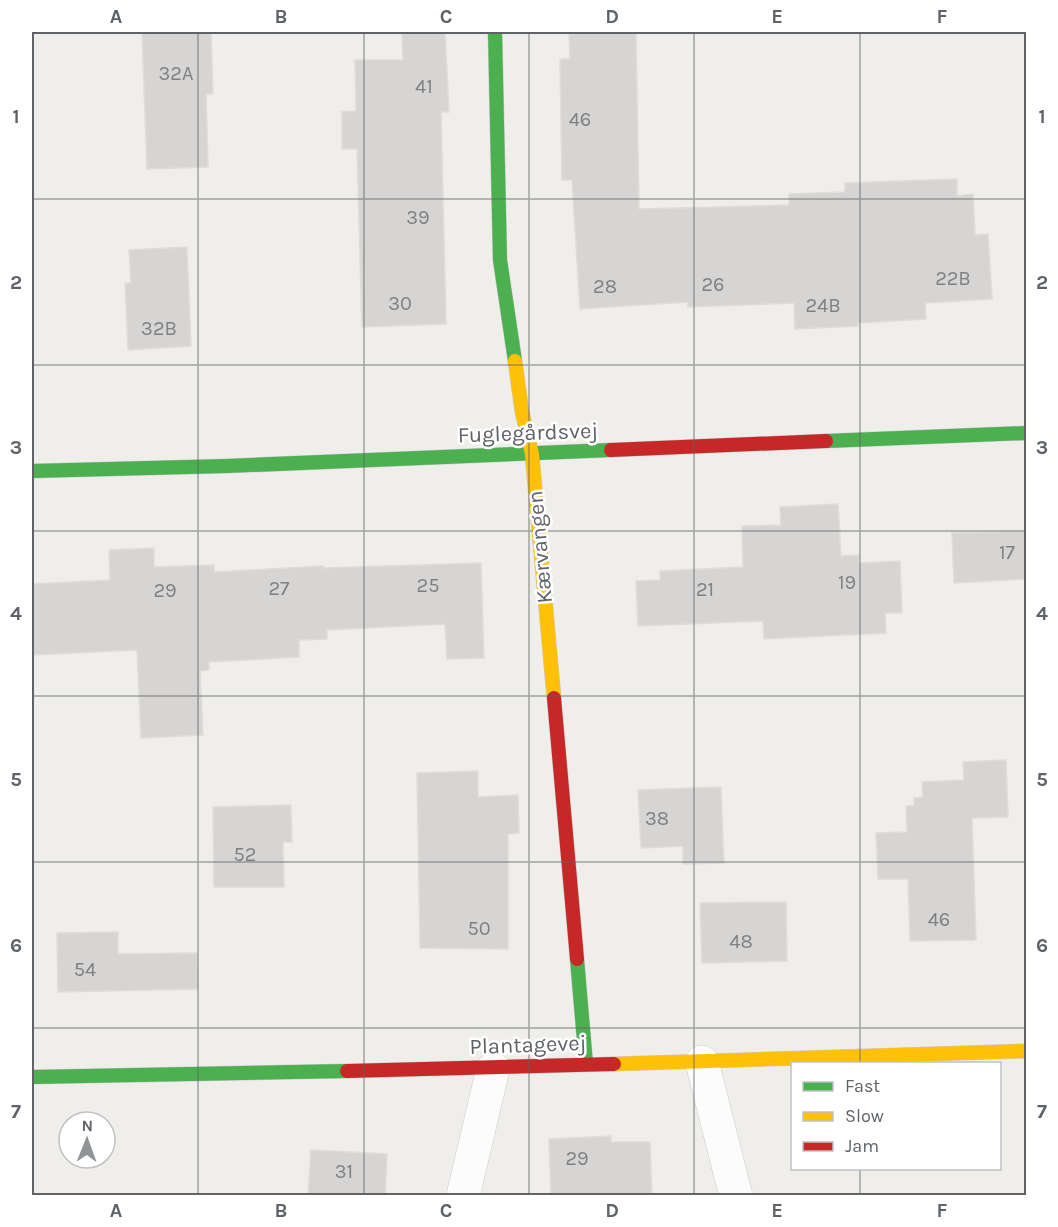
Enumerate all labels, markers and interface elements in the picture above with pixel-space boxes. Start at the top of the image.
text: A [110,5,123,28]
text: B [275,5,287,28]
text: C [440,5,452,28]
text: D [605,5,619,28]
text: E [771,5,783,28]
text: F [937,5,948,28]
house number: 32A [159,62,193,85]
house number: 41 [415,75,433,98]
text: 1 [12,105,20,128]
text: 1 [1038,105,1046,128]
house number: 46 [569,108,591,131]
house number: 39 [406,206,430,229]
house number: 22B [935,267,971,290]
text: 2 [10,271,22,294]
text: 2 [1036,271,1048,294]
house number: 26 [701,273,725,296]
house number: 28 [593,275,617,298]
house number: 30 [388,292,412,315]
house number: 24B [805,294,841,317]
house number: 32B [141,317,177,340]
street label: Fuglegårdsvej [457,418,599,448]
text: 3 [10,436,22,459]
text: 3 [1036,436,1048,459]
street label: Kærvangen [522,489,558,605]
house number: 17 [999,541,1016,564]
house number: 19 [838,571,856,594]
house number: 25 [417,574,439,597]
house number: 27 [269,577,290,600]
house number: 21 [696,578,714,601]
house number: 29 [153,579,177,602]
text: 4 [10,602,22,625]
text: 4 [1036,602,1048,625]
text: 5 [10,768,22,791]
text: 5 [1036,768,1048,791]
house number: 38 [645,807,669,830]
house number: 52 [234,843,256,866]
house number: 46 [928,908,950,931]
house number: 50 [467,917,491,940]
house number: 48 [729,930,753,953]
text: 6 [10,934,22,957]
text: 6 [1036,934,1048,957]
house number: 54 [74,958,96,981]
street label: Plantagevej [469,1030,587,1060]
legend [791,1062,1001,1170]
text: Fast [845,1075,880,1097]
text: 7 [11,1100,21,1123]
text: 7 [1037,1100,1047,1123]
text: Slow [845,1105,884,1127]
north arrow [57,1110,117,1170]
text: N [81,1116,93,1135]
text: Jam [845,1135,879,1157]
house number: 29 [565,1147,589,1170]
house number: 31 [335,1160,353,1183]
text: A [110,1199,123,1222]
text: B [275,1199,287,1222]
text: C [440,1199,452,1222]
text: D [605,1199,619,1222]
text: E [771,1199,783,1222]
text: F [937,1199,948,1222]

